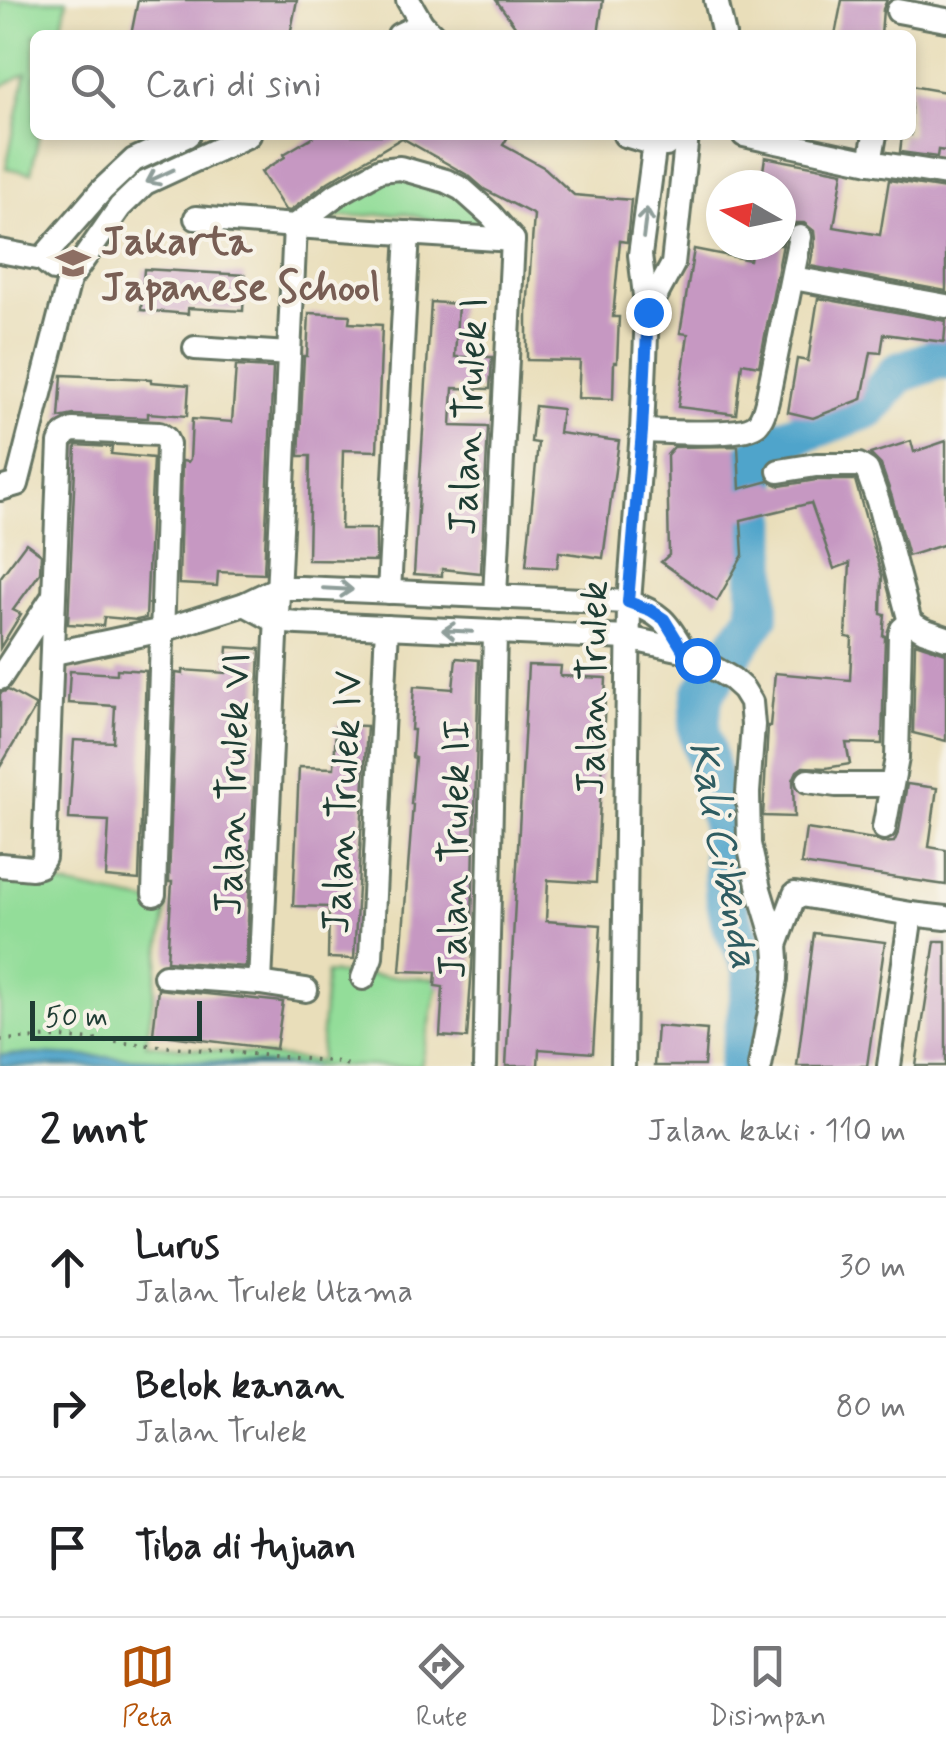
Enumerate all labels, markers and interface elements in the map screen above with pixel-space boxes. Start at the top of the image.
search box [30,30,916,140]
icon: search [65,58,120,113]
text: Cari di sini [145,61,322,110]
one-way arrow [146,168,176,187]
north arrow [706,170,796,260]
one-way arrow [636,208,654,240]
place label: Jakarta Japanese School [101,217,380,315]
school or university icon: Jakarta Japanese School [54,244,92,282]
route end [626,290,672,336]
street label: Jalan Trulek I [438,296,502,536]
one-way arrow [322,580,354,599]
street label: Jalan Trulek [566,580,622,796]
one-way arrow [441,621,474,640]
route start [675,638,721,684]
street label: Jalan Trulek VI [203,652,265,917]
street label: Jalan Trulek IV [311,669,377,935]
street label: Jalan Trulek II [428,719,484,979]
water label: Kali Cibenda [674,736,772,973]
scale bar [30,996,202,1040]
text: 50 m [45,1000,108,1037]
text: 2 mnt [40,1104,148,1159]
text: Jalan kaki · 110 m [647,1110,906,1152]
text: Lurus [135,1222,219,1271]
icon: ahead [40,1240,95,1295]
text: 30 m [839,1246,906,1288]
text: Jalan Trulek Utama [135,1271,413,1313]
text: Belok kanan [135,1362,344,1411]
icon: right [40,1380,95,1435]
text: 80 m [836,1386,906,1428]
text: Jalan Trulek [135,1411,307,1453]
icon: arrive [40,1520,95,1575]
text: Tiba di tujuan [135,1523,356,1572]
tab: Peta [120,1639,175,1736]
tab: Rute [414,1639,469,1736]
tab: Disimpan [709,1639,826,1736]

